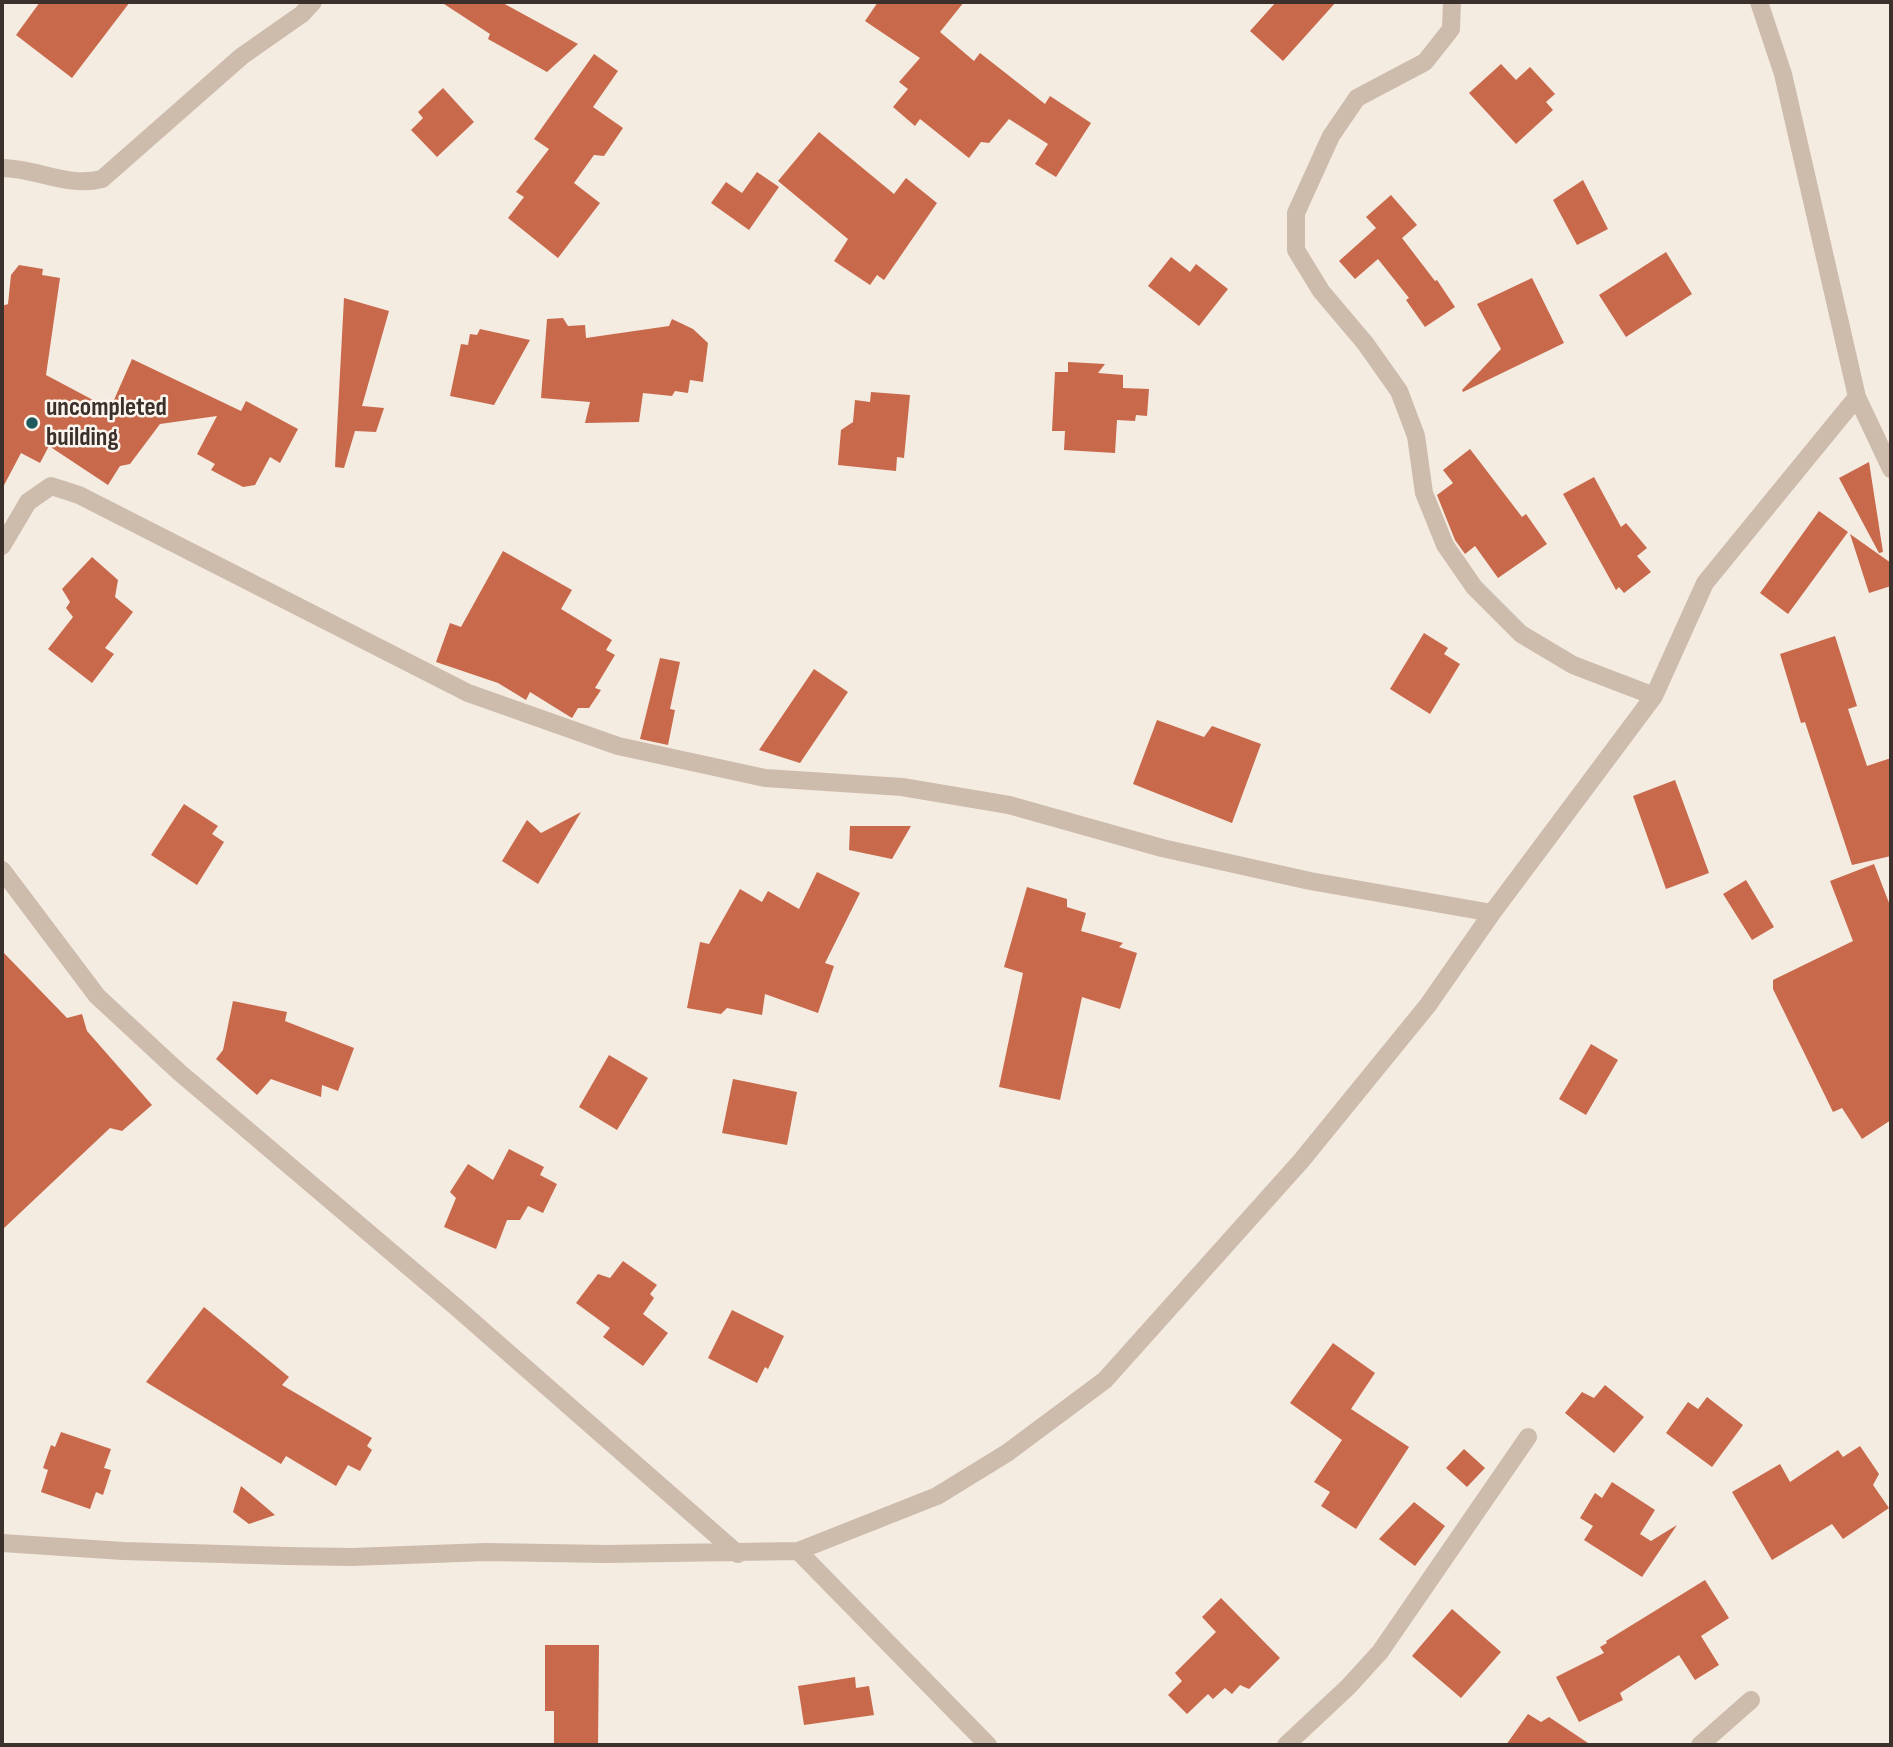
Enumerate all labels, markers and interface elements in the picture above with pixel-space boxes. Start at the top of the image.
place label: uncompleted building [46,392,167,453]
marker: uncompleted building [24,415,40,431]

